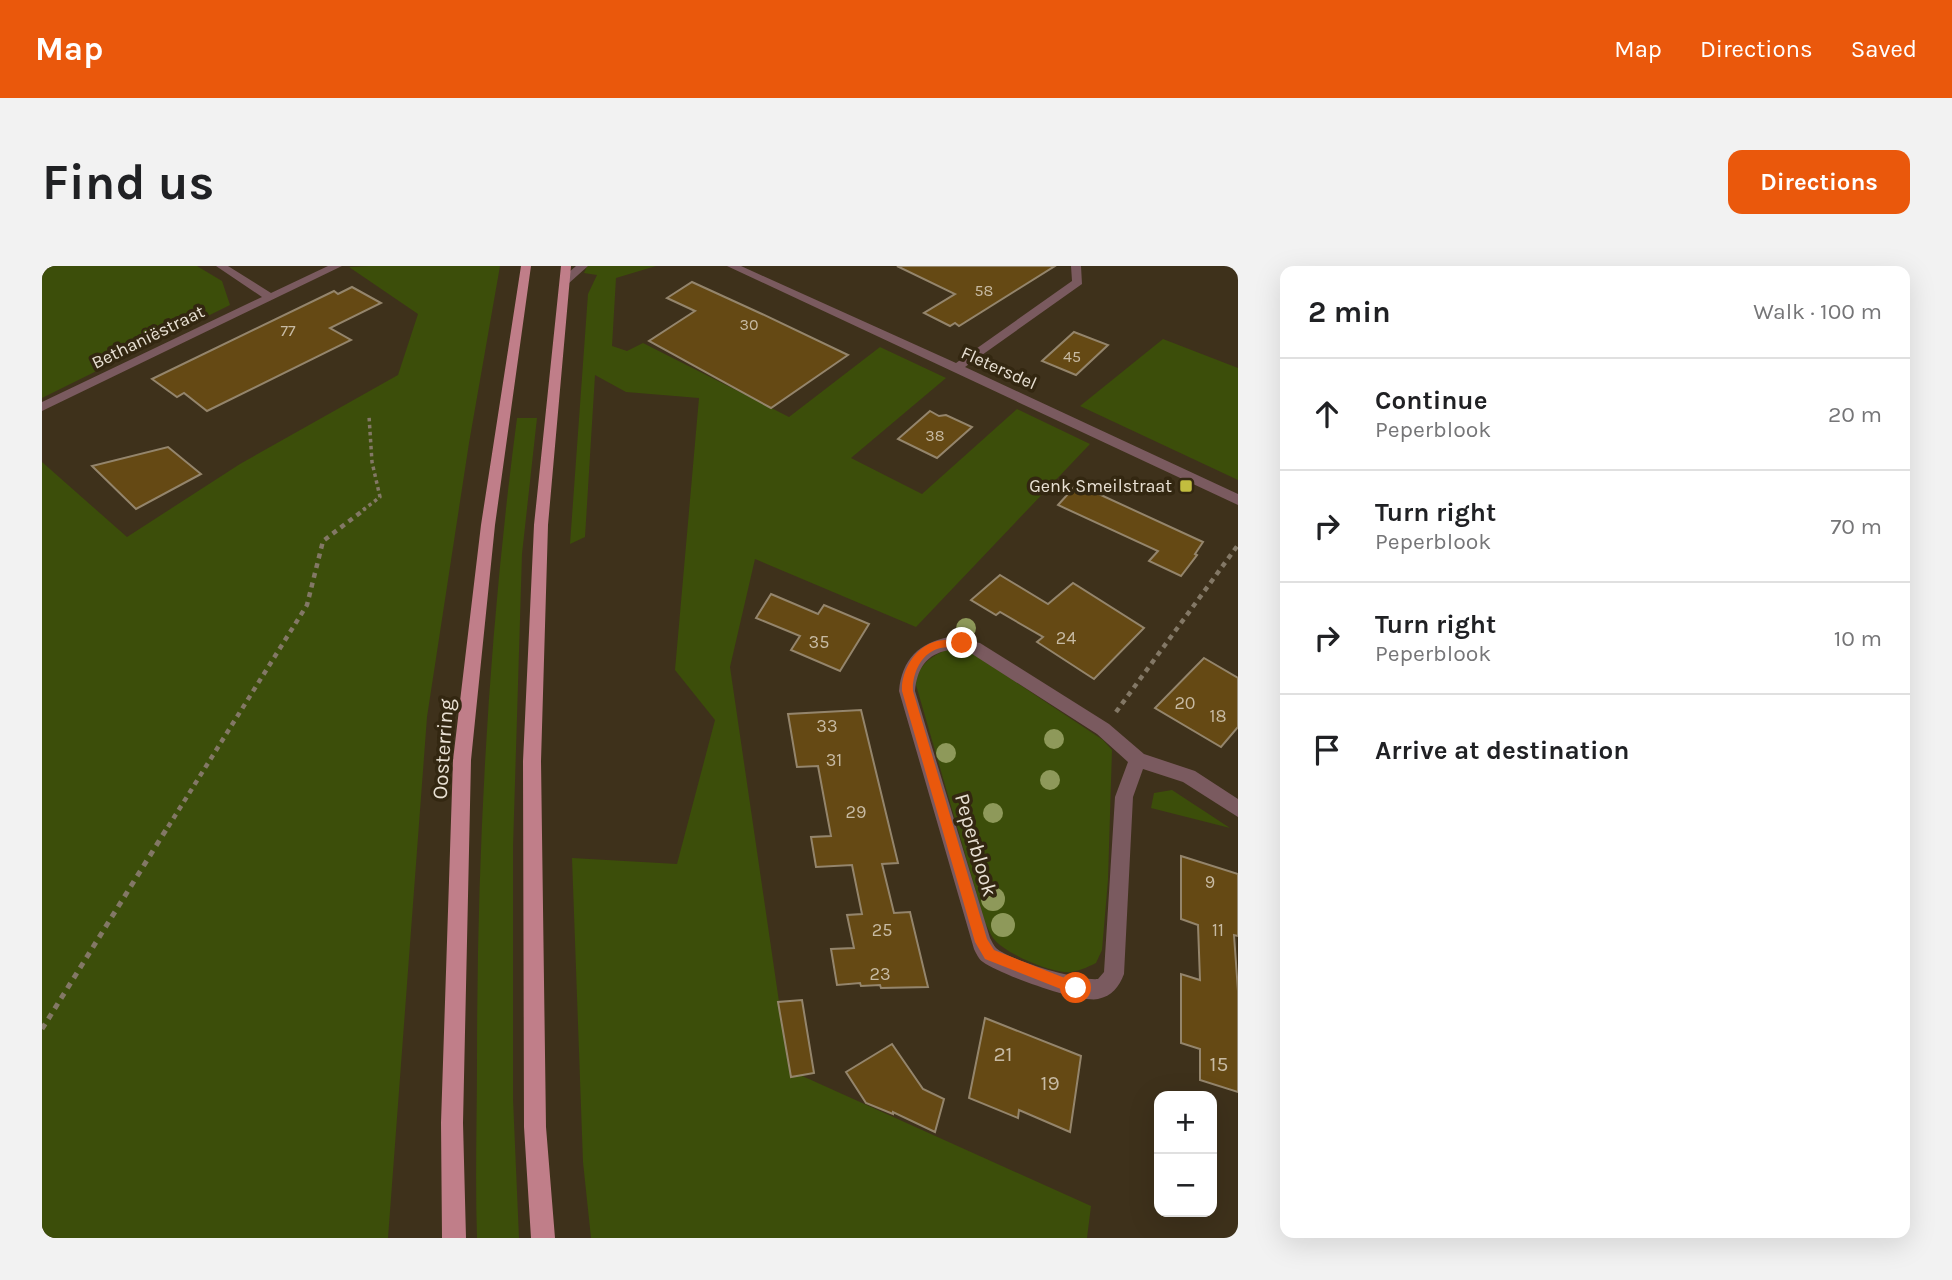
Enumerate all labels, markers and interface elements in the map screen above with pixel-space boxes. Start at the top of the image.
text: Map [35,30,103,68]
text: Map [1614,35,1662,63]
text: Directions [1700,35,1813,63]
text: Saved [1851,35,1917,63]
button: Directions [1728,150,1910,214]
text: Find us [42,154,214,211]
house number: 58 [975,281,993,300]
text: 2 min [1308,294,1391,330]
text: Walk · 100 m [1753,298,1882,325]
street label: Bethaniëstraat [88,300,208,374]
house number: 30 [740,315,758,334]
house number: 77 [280,321,296,340]
street label: Fletersdel [958,342,1040,394]
house number: 45 [1063,347,1081,366]
text: Continue [1375,385,1487,416]
icon: ahead [1308,395,1346,433]
text: 20 m [1828,401,1882,428]
text: Peperblook [1375,416,1491,443]
house number: 38 [925,426,945,445]
place label: Genk Smeilstraat [1029,475,1172,497]
marker: Genk Smeilstraat [1178,478,1194,494]
text: Turn right [1375,497,1496,528]
icon: right [1308,507,1346,545]
text: 70 m [1831,513,1882,540]
text: Peperblook [1375,528,1491,555]
text: Turn right [1375,609,1496,640]
icon: right [1308,619,1346,657]
text: 10 m [1834,625,1882,652]
route end [946,627,977,658]
house number: 24 [1056,627,1076,649]
house number: 35 [809,631,829,653]
text: Peperblook [1375,640,1491,667]
house number: 20 [1174,692,1196,714]
street label: Oosterring [428,698,458,800]
house number: 18 [1209,705,1227,727]
house number: 33 [816,715,838,737]
icon: arrive [1308,731,1346,769]
text: Arrive at destination [1375,735,1629,766]
house number: 31 [826,749,842,771]
street label: Peperblook [950,791,1002,899]
house number: 29 [846,801,866,823]
house number: 9 [1205,871,1215,893]
house number: 25 [872,919,892,941]
house number: 11 [1212,919,1224,941]
house number: 23 [869,963,891,985]
route start [1060,972,1091,1003]
house number: 21 [993,1042,1013,1066]
house number: 15 [1210,1052,1228,1076]
house number: 19 [1040,1071,1060,1095]
map controls [1154,1091,1217,1217]
button: + [1154,1091,1217,1154]
button: − [1154,1154,1217,1217]

